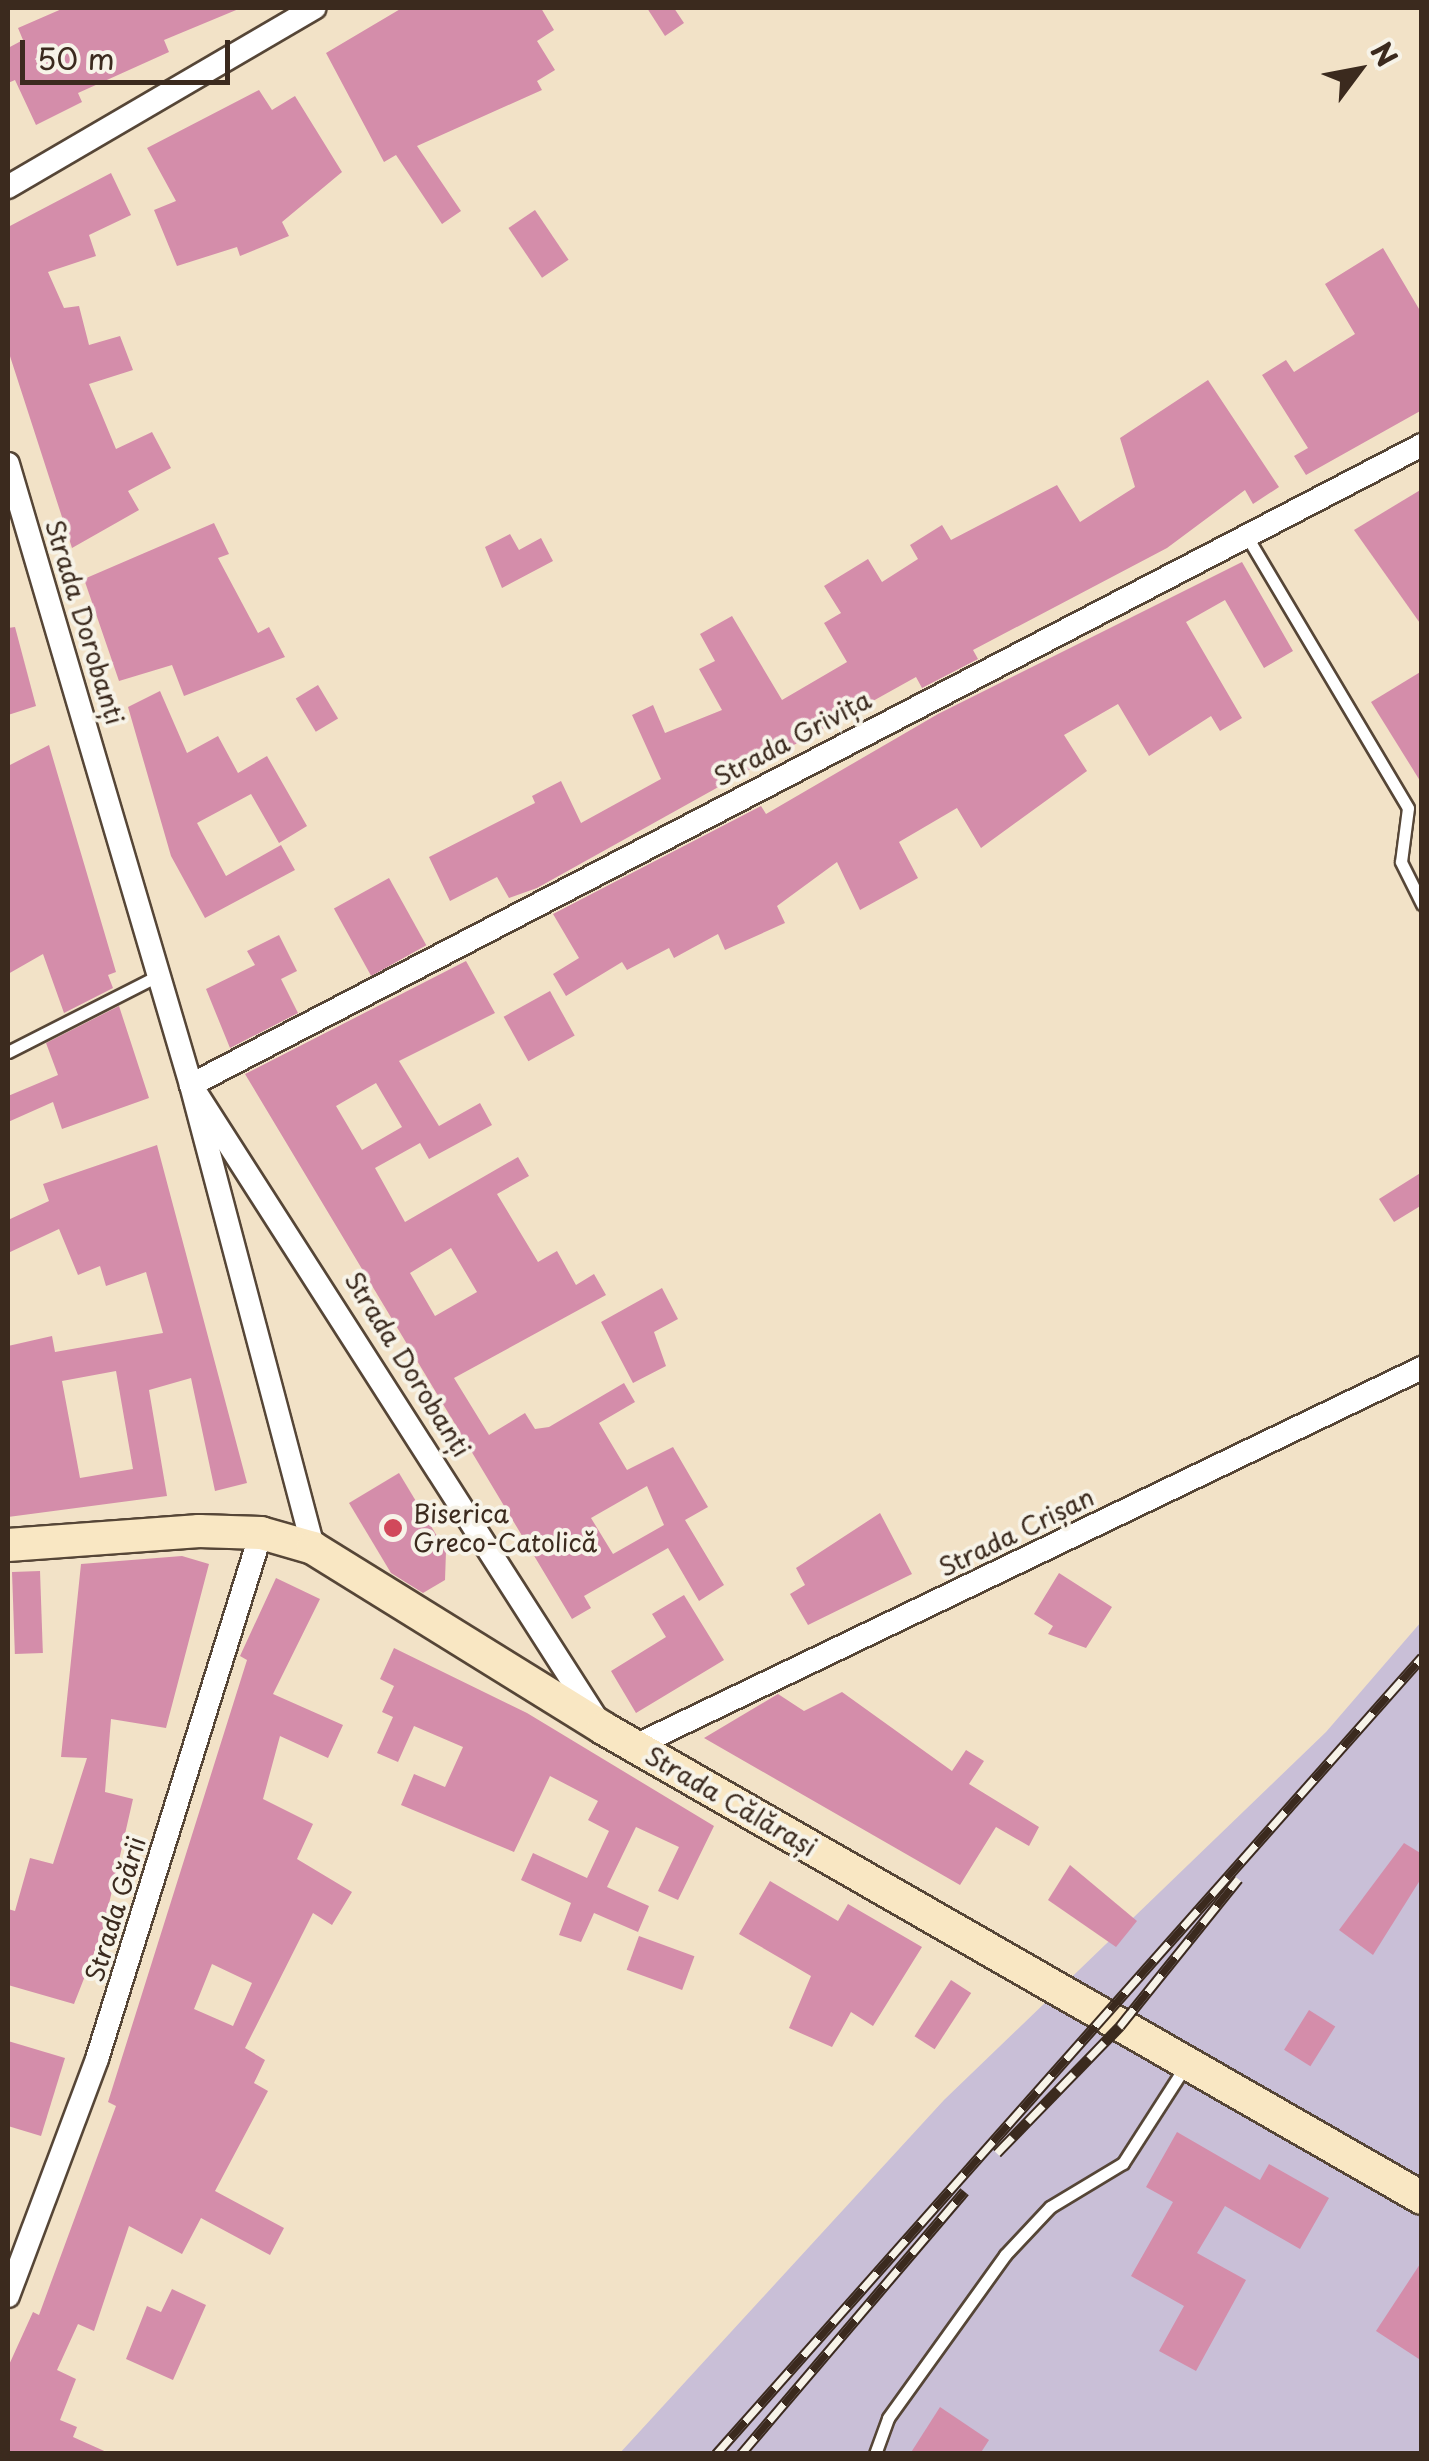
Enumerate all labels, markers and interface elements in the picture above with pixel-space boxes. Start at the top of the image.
scale bar [25,20,235,82]
north arrow [1309,20,1409,120]
text: N [1361,33,1409,75]
text: 50 m [37,35,115,80]
street label: Strada Dorobanți [39,515,131,729]
street label: Strada Grivița [708,684,876,792]
street label: Strada Dorobanți [339,1265,477,1463]
street label: Strada Crișan [933,1481,1099,1583]
place label: Biserica Greco-Catolică [413,1499,597,1558]
marker: Biserica Greco-Catolică [382,1517,404,1539]
street label: Strada Călărași [641,1740,821,1862]
street label: Strada Gării [79,1833,151,1985]

